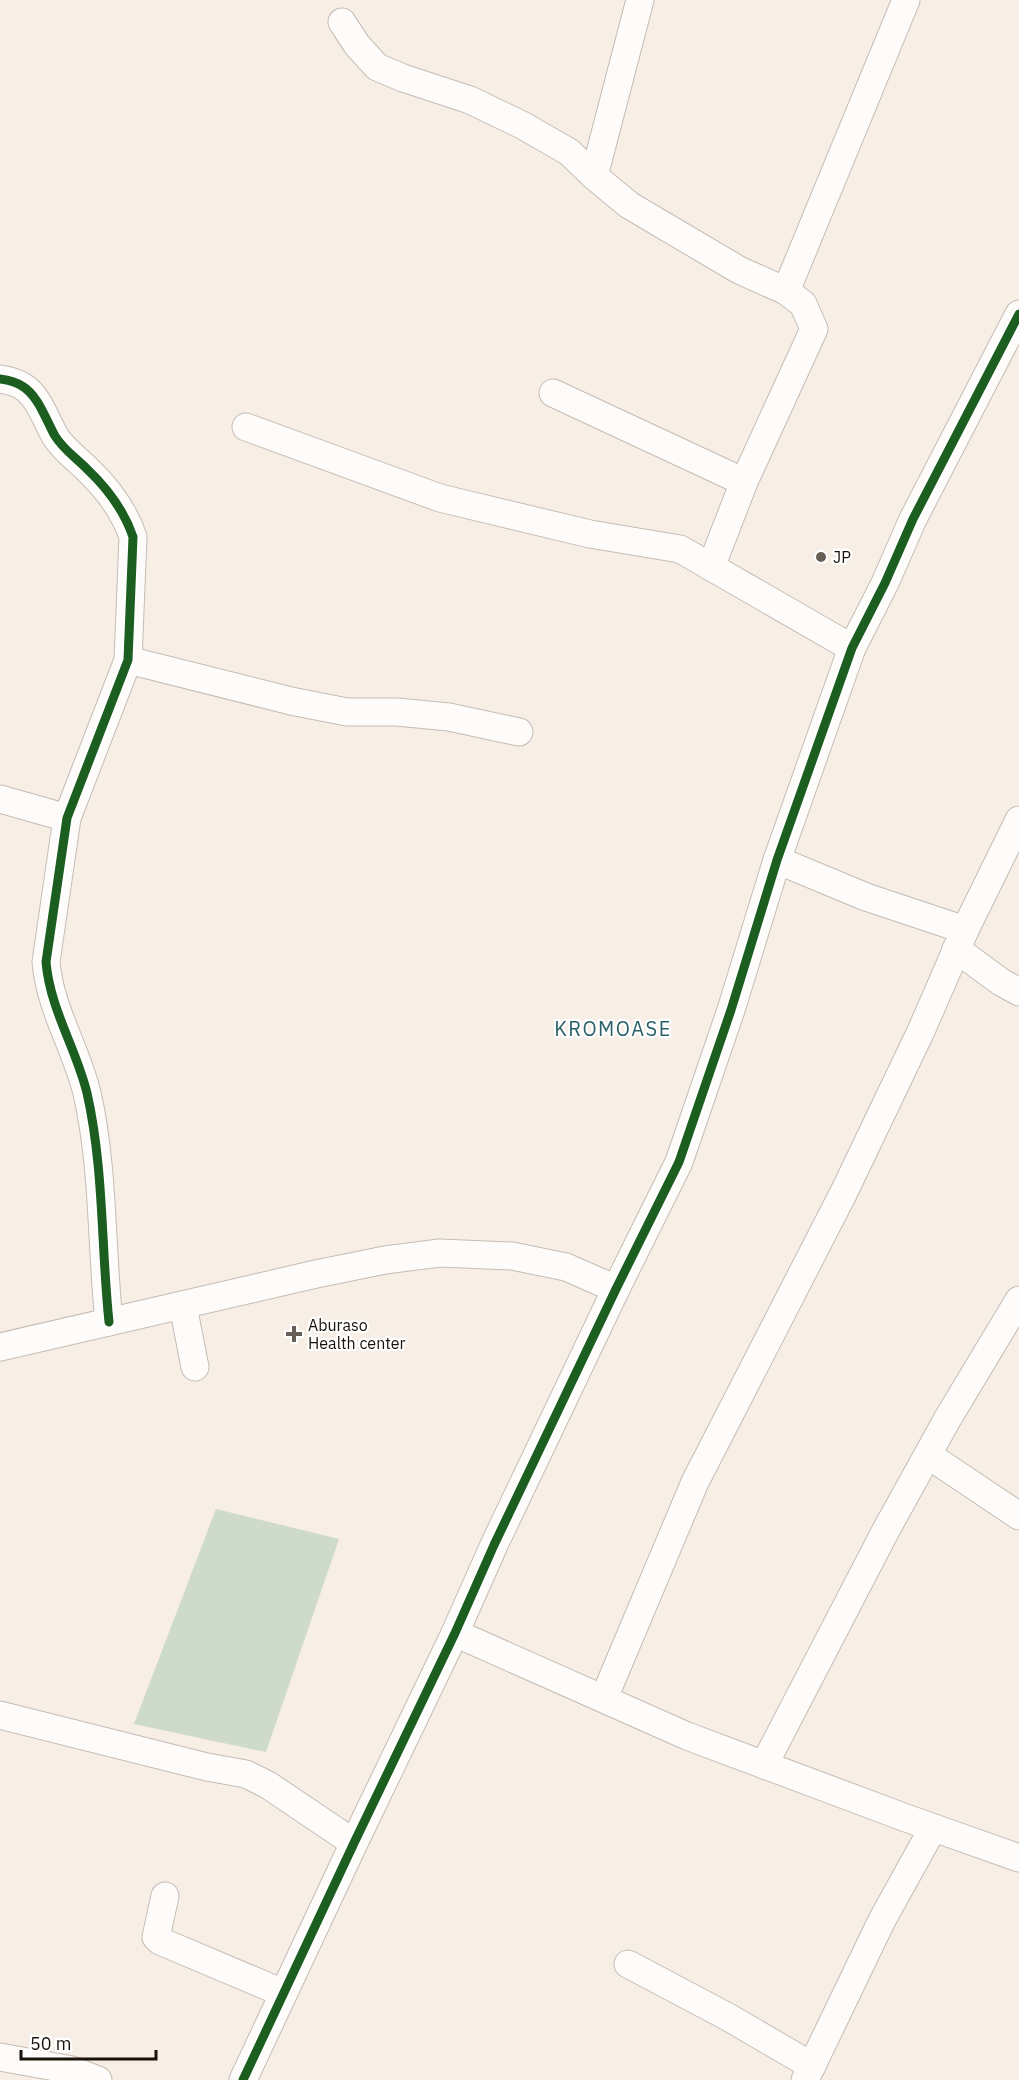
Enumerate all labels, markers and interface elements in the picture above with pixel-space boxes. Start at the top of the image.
place label: JP [833,547,851,567]
marker: JP [814,550,828,564]
district label: KROMOASE [554,1015,672,1042]
place label: Aburaso Health center [308,1315,406,1353]
marker: Aburaso Health center [285,1325,303,1343]
scale bar [21,2023,156,2061]
text: 50 m [30,2032,72,2055]

